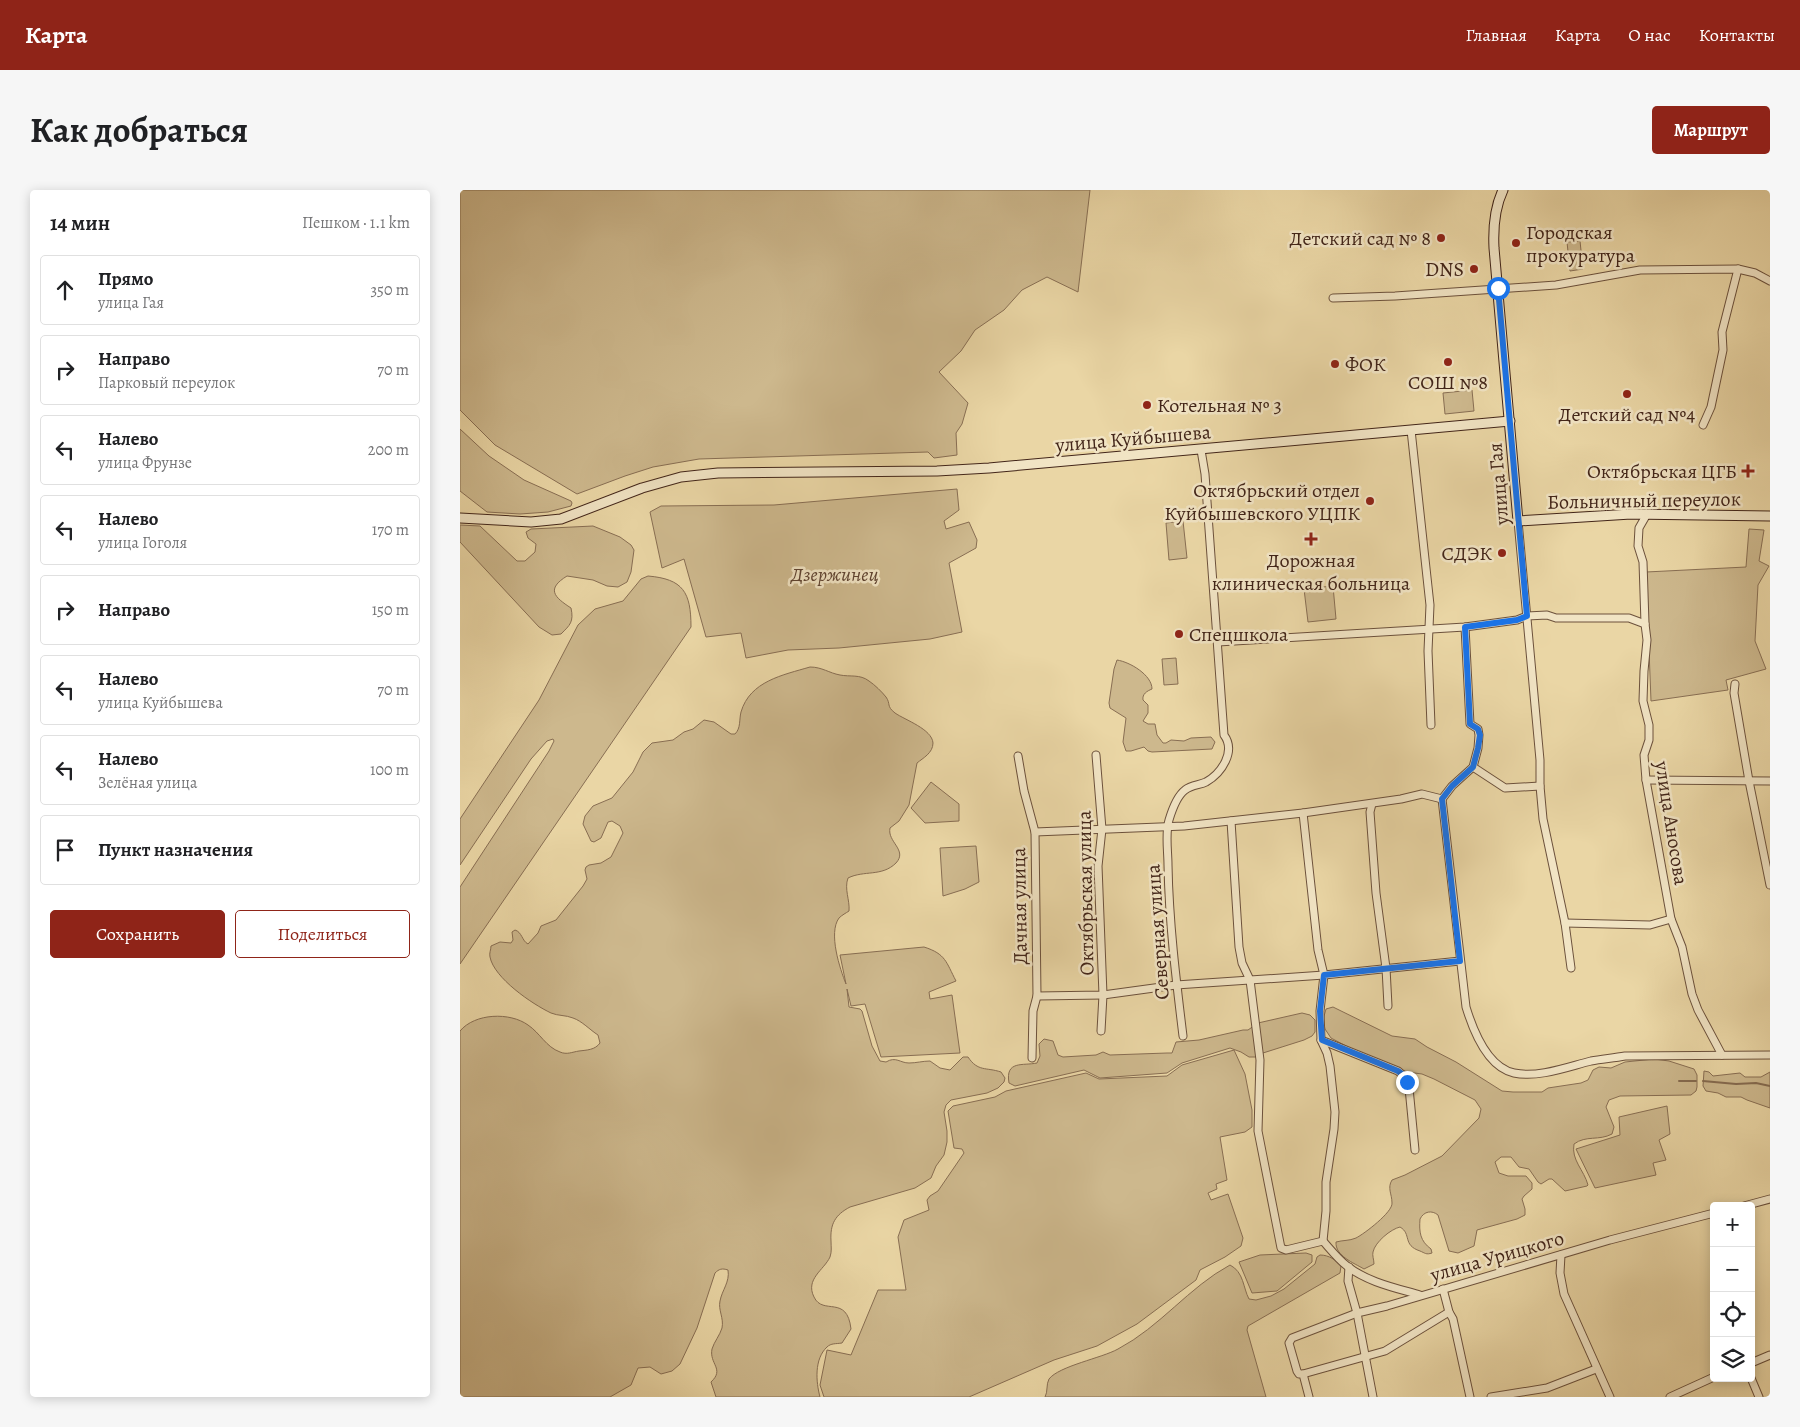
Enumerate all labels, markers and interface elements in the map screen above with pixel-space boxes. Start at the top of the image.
text: Карта [25,19,87,51]
text: Главная [1466,23,1527,47]
text: Карта [1555,23,1600,47]
text: О нас [1628,23,1671,47]
text: Контакты [1699,23,1775,47]
text: Как добраться [30,106,248,154]
button: Маршрут [1652,106,1770,154]
text: 14 мин [50,209,110,237]
text: Пешком · 1.1 km [302,212,410,234]
place label: Городская прокуратура [1526,219,1636,269]
place label: Детский сад № 8 [1290,225,1431,252]
marker: Детский сад № 8 [1435,232,1447,244]
marker: Городская прокуратура [1510,237,1522,249]
place label: DNS [1425,256,1464,283]
marker: DNS [1468,263,1480,275]
text: Прямо [98,266,153,292]
icon: ahead [51,276,79,304]
route start [1487,277,1510,300]
text: 350 m [370,279,409,301]
text: улица Гая [98,292,164,314]
text: Направо [98,346,170,372]
place label: ФОК [1345,351,1386,378]
icon: right [51,356,79,384]
marker: СОШ №8 [1442,356,1454,368]
marker: ФОК [1329,358,1341,370]
text: 70 m [377,359,409,381]
place label: СОШ №8 [1408,369,1488,396]
text: Парковый переулок [98,372,235,394]
marker: Детский сад №4 [1621,388,1633,400]
place label: Котельная № 3 [1157,392,1282,419]
marker: Котельная № 3 [1141,399,1153,411]
place label: Детский сад №4 [1559,401,1695,428]
street label: улица Куйбышева [1053,418,1213,459]
text: Налево [98,426,158,452]
icon: left [51,436,79,464]
text: 200 m [368,439,409,461]
street label: улица Гая [1481,442,1516,527]
text: улица Фрунзе [98,452,192,474]
place label: Октябрьская ЦГБ [1587,458,1737,485]
marker: Октябрьская ЦГБ [1741,464,1755,478]
place label: Октябрьский отдел Куйбышевского УЦПК [1164,477,1360,527]
street label: Больничный переулок [1547,485,1741,516]
marker: Октябрьский отдел Куйбышевского УЦПК [1364,495,1376,507]
text: Налево [98,506,158,532]
icon: left [51,516,79,544]
text: 170 m [372,519,409,541]
text: улица Гоголя [98,532,187,554]
marker: Дорожная клиническая больница [1304,532,1318,546]
place label: СДЭК [1442,540,1492,567]
place label: Дорожная клиническая больница [1212,547,1411,597]
marker: СДЭК [1496,547,1508,559]
park label: Дзержинец [789,561,879,588]
icon: right [51,596,79,624]
text: Направо [98,597,170,623]
text: 150 m [372,599,409,621]
place label: Спецшкола [1189,621,1289,648]
marker: Спецшкола [1173,628,1185,640]
text: Налево [98,666,158,692]
icon: left [51,676,79,704]
text: 70 m [377,679,409,701]
text: улица Куйбышева [98,692,223,714]
text: Налево [98,746,158,772]
icon: left [51,756,79,784]
street label: улица Аносова [1648,758,1695,888]
text: 100 m [370,759,409,781]
text: Зелёная улица [98,772,197,794]
street label: Октябрьская улица [1071,809,1100,976]
icon: arrive [51,836,79,864]
text: Пункт назначения [98,837,253,863]
street label: Дачная улица [1005,846,1034,965]
street label: Северная улица [1139,862,1176,1001]
button: Сохранить [50,910,225,958]
button: Поделиться [235,910,410,958]
route end [1396,1071,1419,1094]
map controls [1710,1202,1755,1382]
button: + [1710,1202,1755,1247]
street label: улица Урицкого [1426,1225,1567,1289]
button: − [1710,1247,1755,1292]
button: locate [1710,1292,1755,1337]
button: layers [1710,1337,1755,1382]

